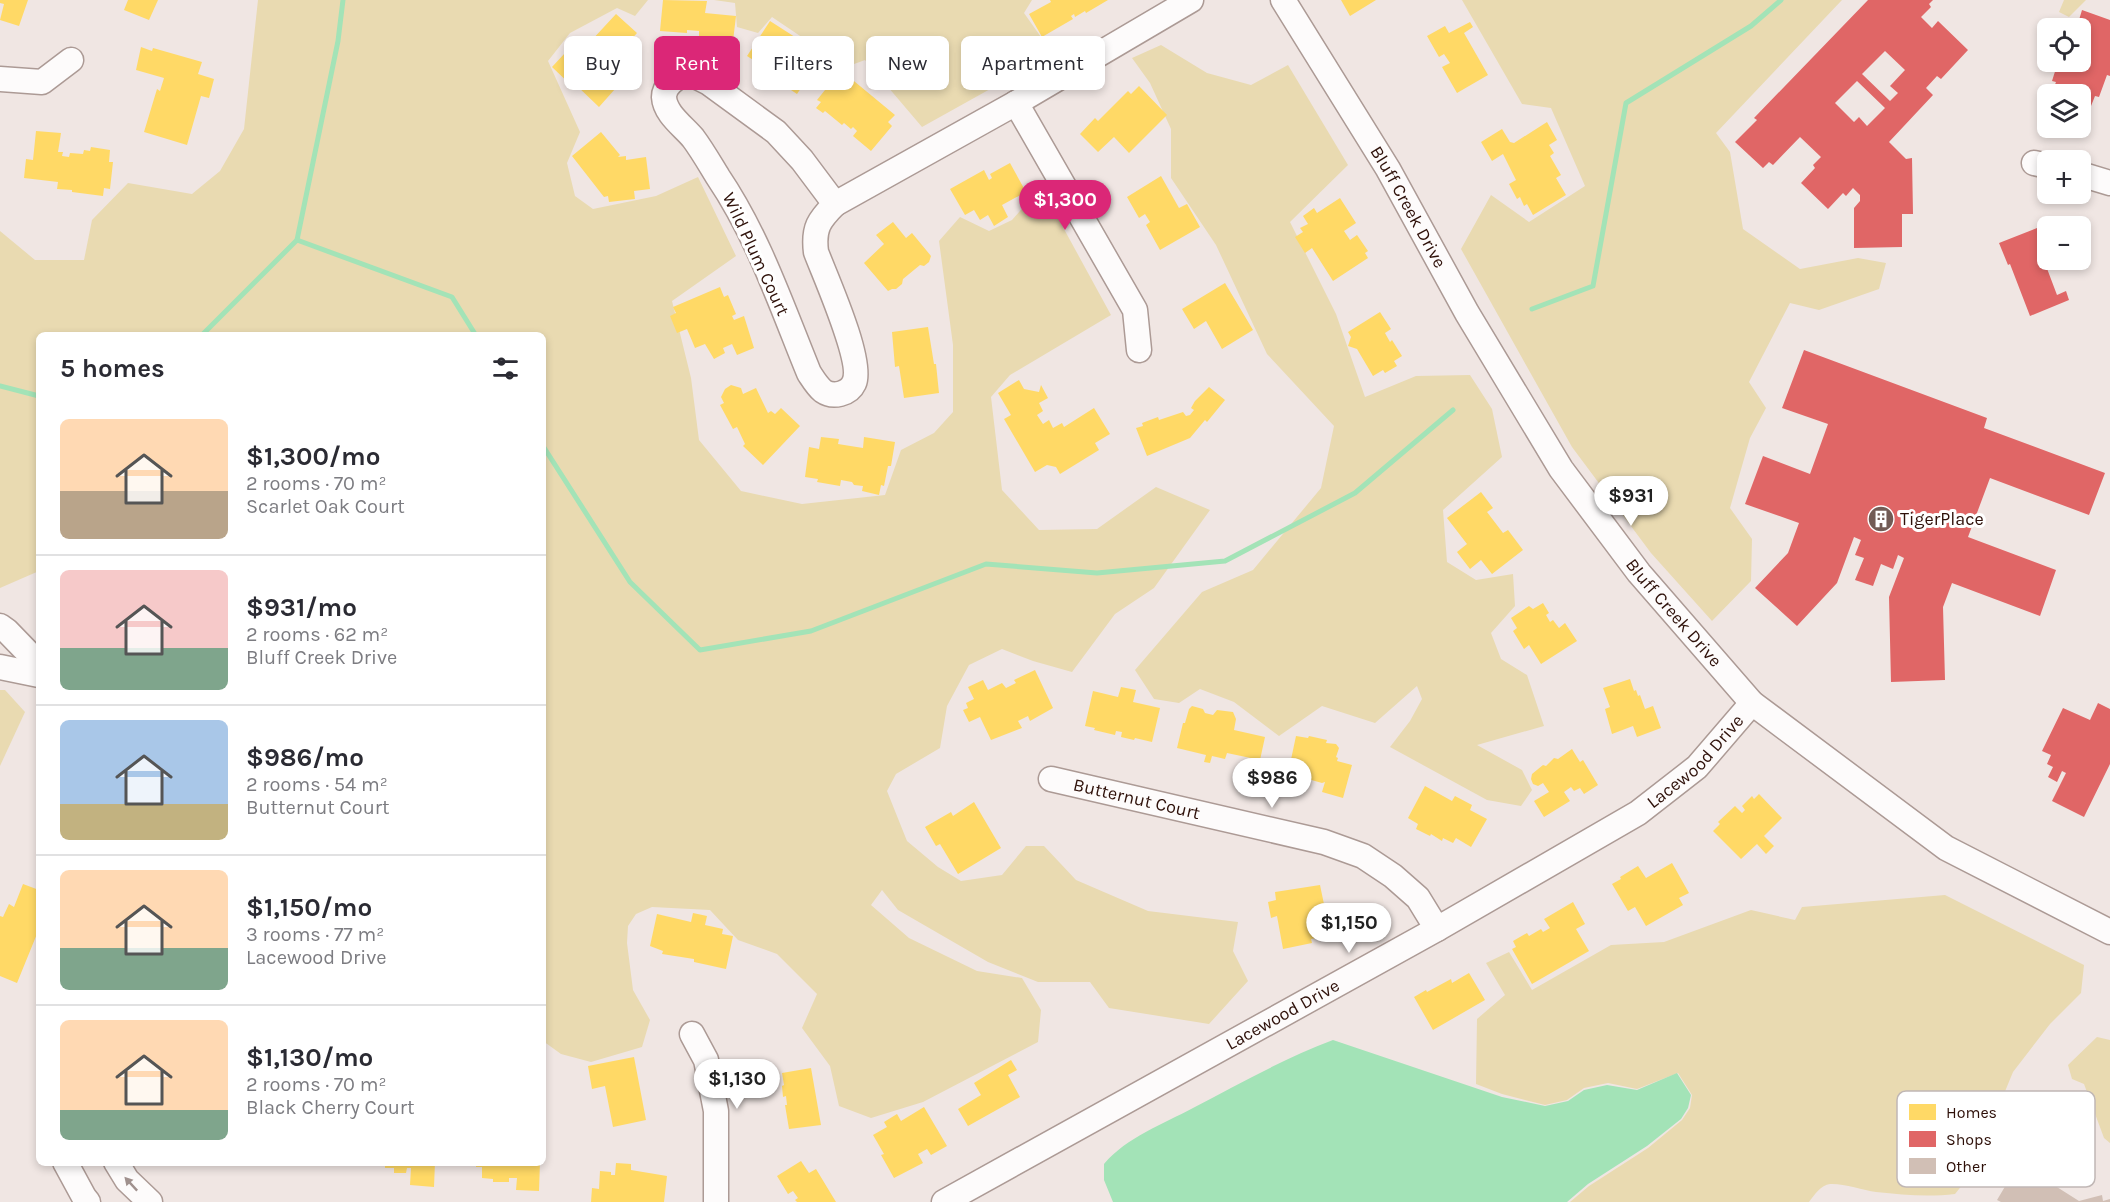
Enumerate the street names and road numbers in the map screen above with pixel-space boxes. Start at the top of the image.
street label: Bluff Creek Drive [1365,142,1451,272]
street label: Wild Plum Court [718,189,794,319]
street label: Bluff Creek Drive [1621,554,1727,671]
street label: Lacewood Drive [1642,710,1748,813]
street label: Butternut Court [1071,774,1202,824]
street label: Lacewood Drive [1222,974,1343,1055]

